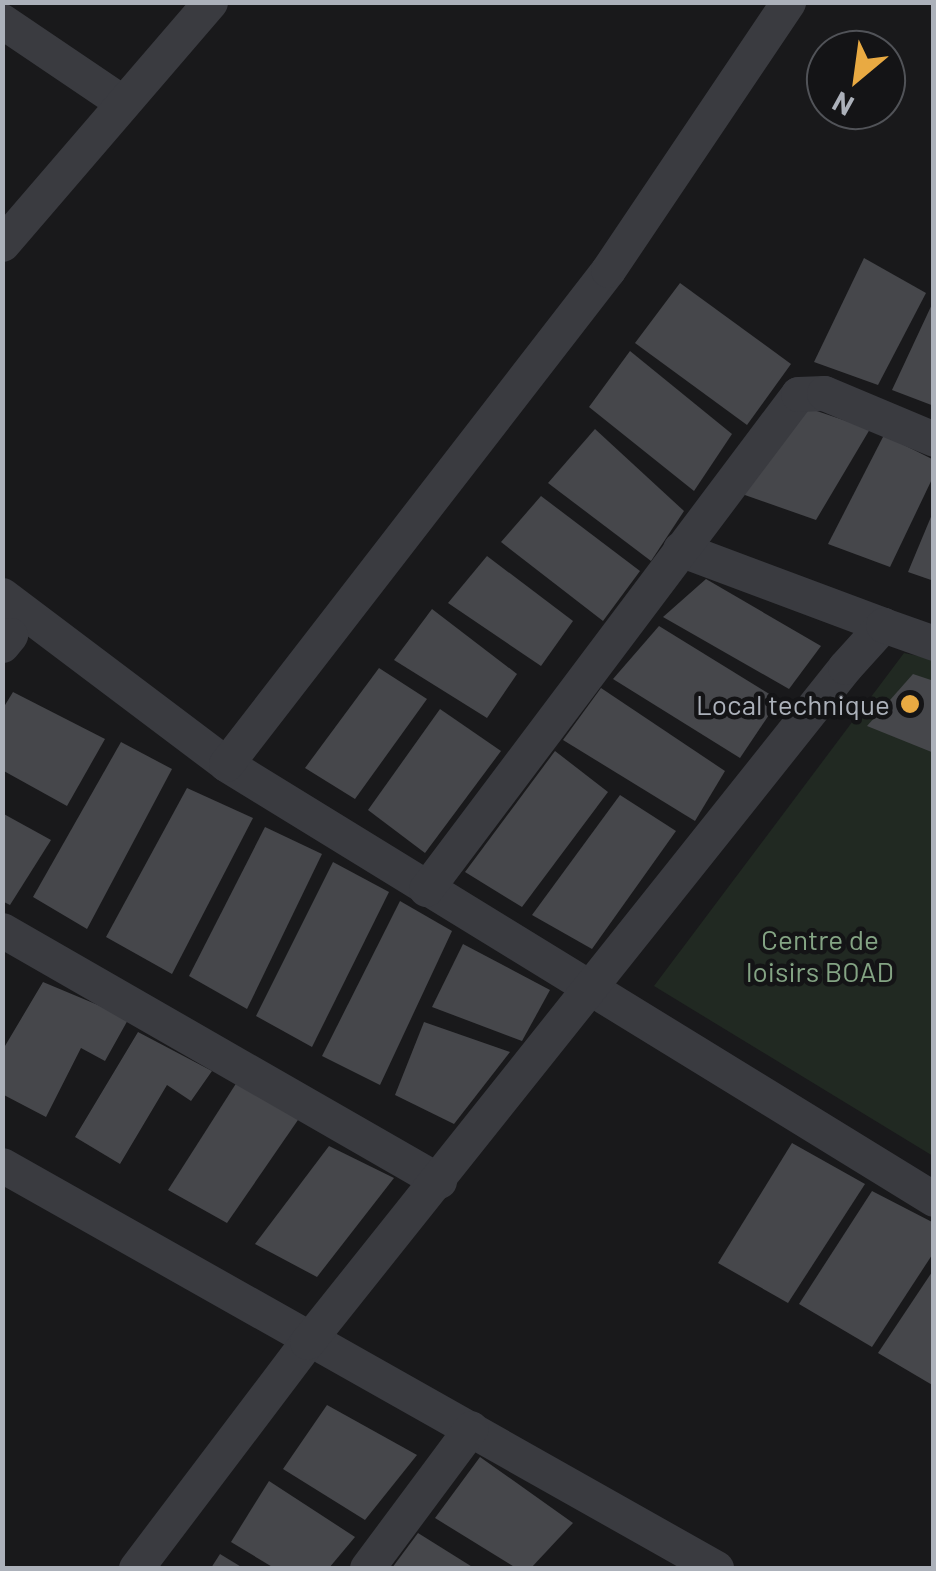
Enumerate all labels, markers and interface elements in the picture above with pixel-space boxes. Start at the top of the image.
north arrow [806,30,906,130]
text: N [826,85,859,124]
place label: Local technique [696,687,890,721]
marker: Local technique [899,693,921,715]
park label: Centre de loisirs BOAD [746,922,894,988]

